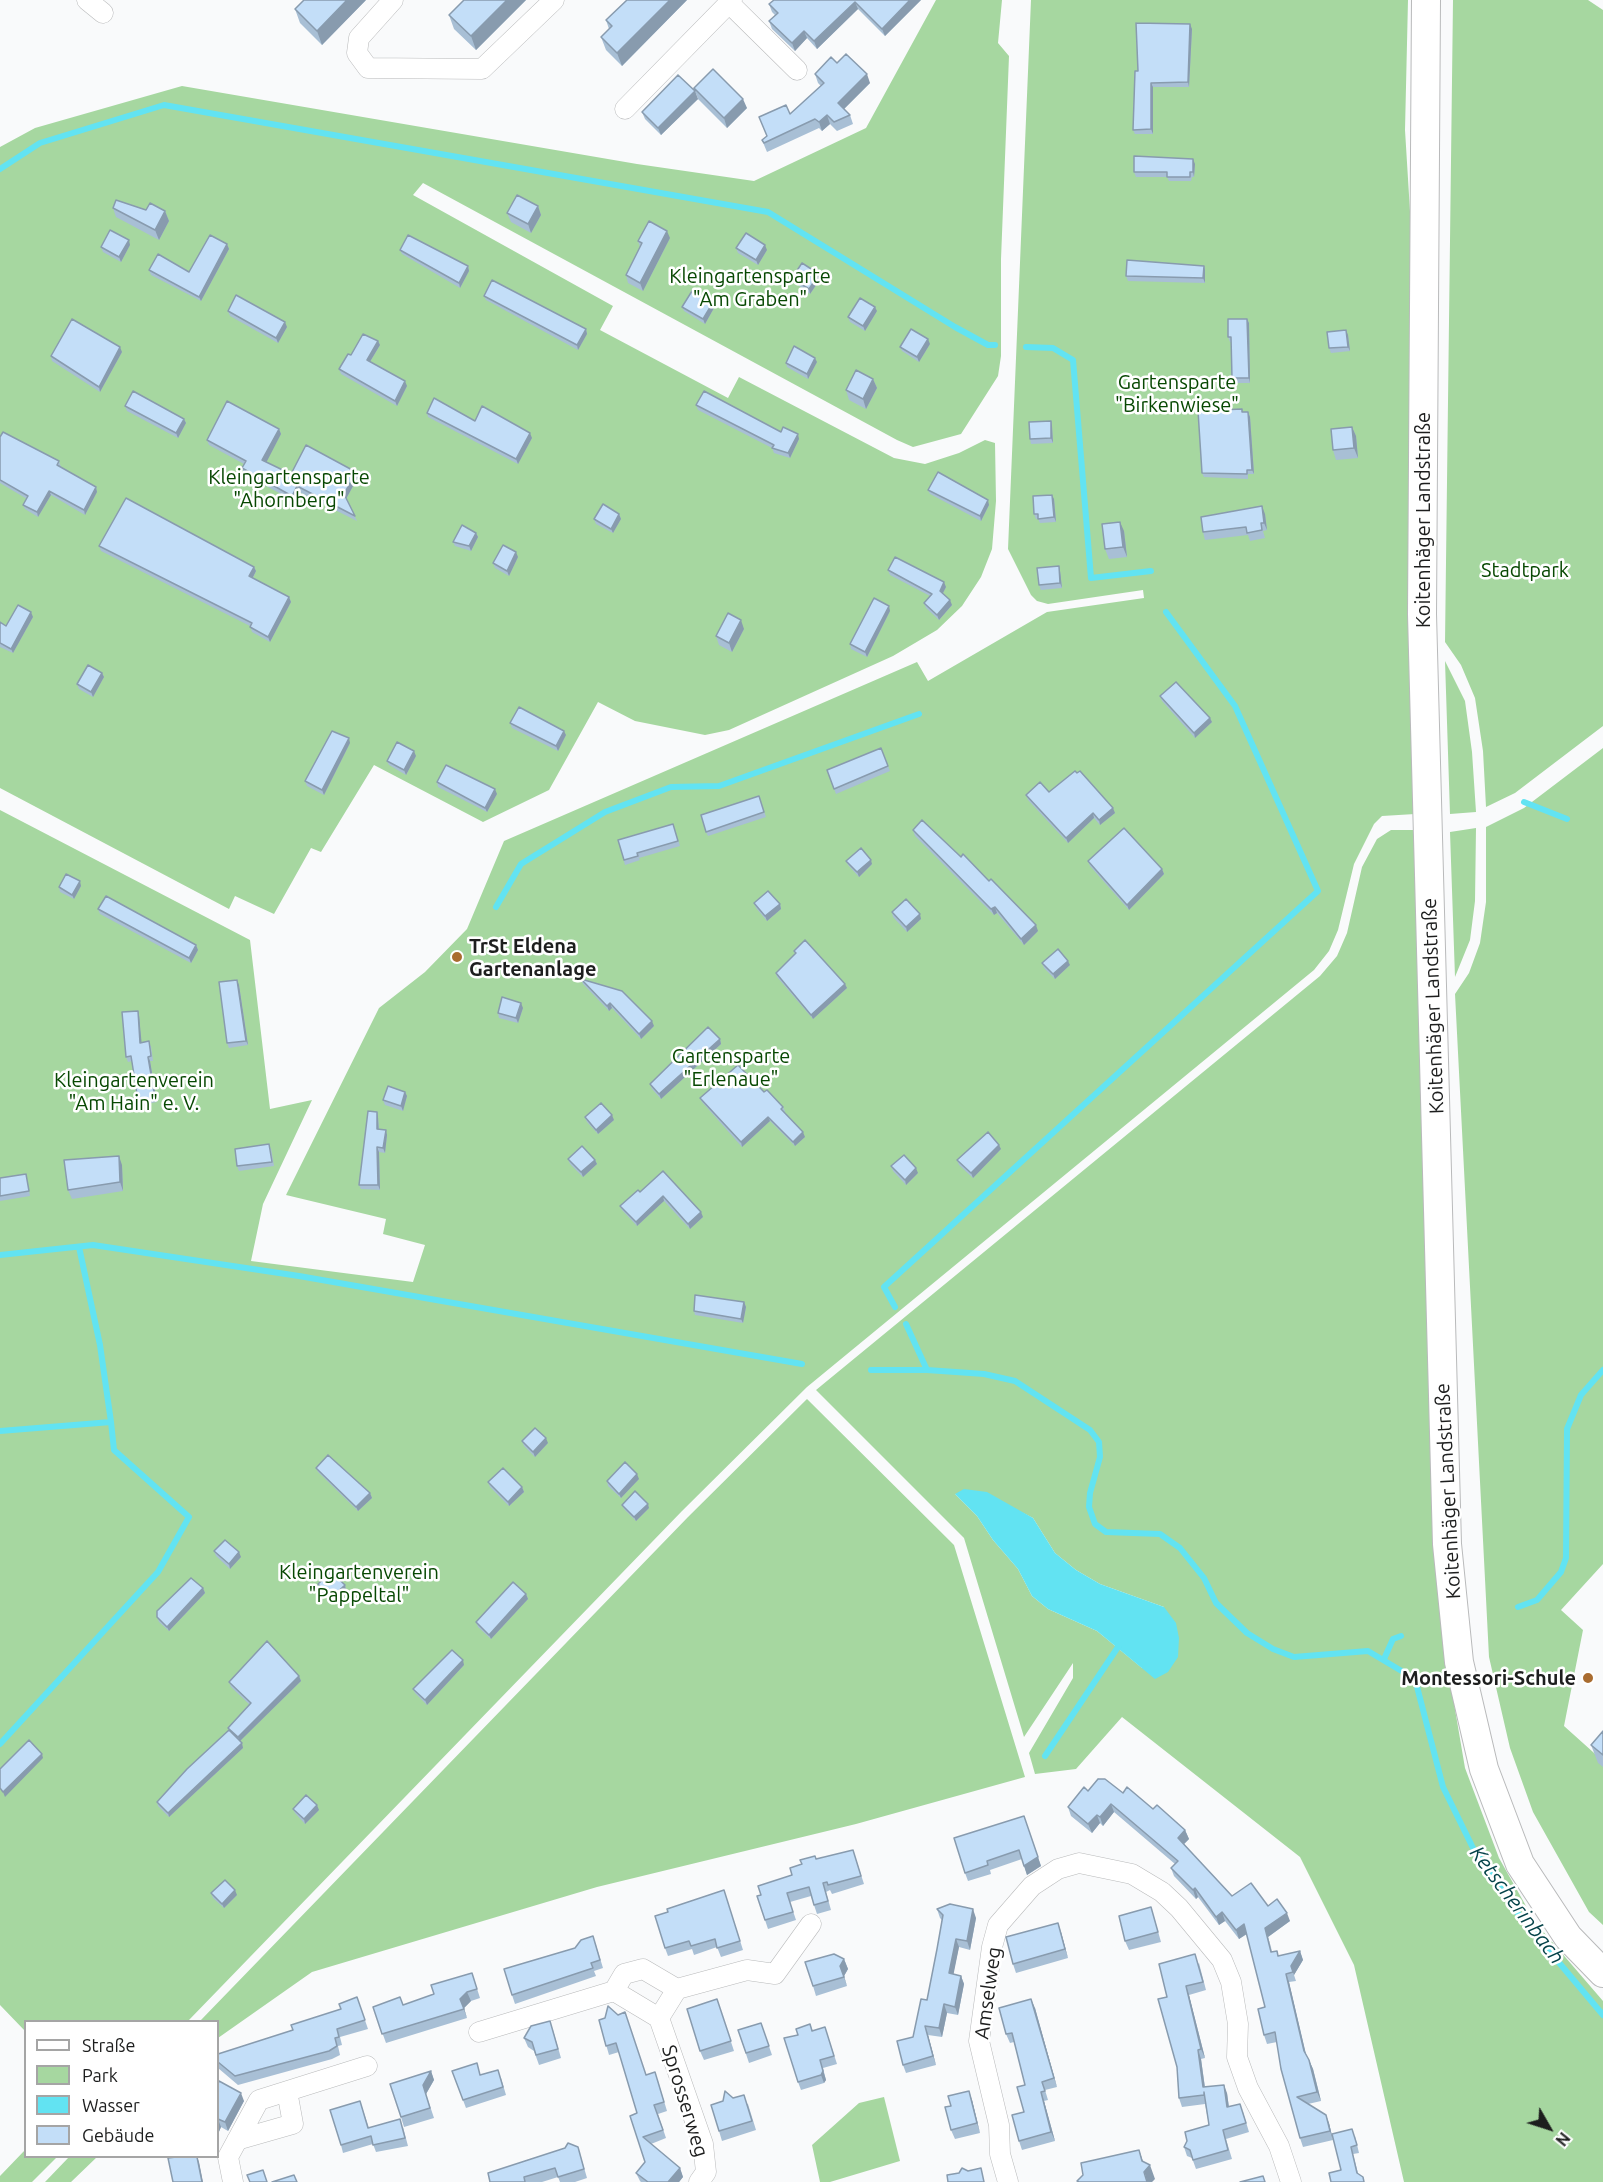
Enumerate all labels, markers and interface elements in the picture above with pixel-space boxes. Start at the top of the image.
park label: Kleingartensparte "Am Graben" [669,264,831,311]
park label: Gartensparte "Birkenwiese" [1115,370,1239,417]
street label: Koitenhäger Landstraße [1411,412,1435,628]
park label: Kleingartensparte "Ahornberg" [208,465,370,512]
park label: Stadtpark [1481,558,1569,582]
street label: Koitenhäger Landstraße [1417,898,1449,1114]
place label: TrSt Eldena Gartenanlage [469,934,596,981]
marker: TrSt Eldena Gartenanlage [450,950,464,964]
park label: Gartensparte "Erlenaue" [672,1044,790,1091]
park label: Kleingartenverein "Am Hain" e. V. [54,1068,214,1115]
street label: Koitenhäger Landstraße [1430,1382,1466,1600]
park label: Kleingartenverein "Pappeltal" [279,1560,439,1607]
place label: Montessori-Schule [1401,1666,1576,1690]
marker: Montessori-Schule [1581,1671,1595,1685]
water label: Ketscherinbach [1464,1841,1570,1969]
street label: Amselweg [970,1945,1006,2041]
legend [24,2020,219,2158]
text: Straße [82,2035,135,2055]
street label: Sprosserweg [657,2042,713,2160]
text: Park [82,2065,118,2085]
text: Wasser [82,2095,140,2115]
north arrow [1519,2098,1579,2158]
text: Gebäude [82,2125,154,2145]
text: N [1552,2129,1574,2150]

